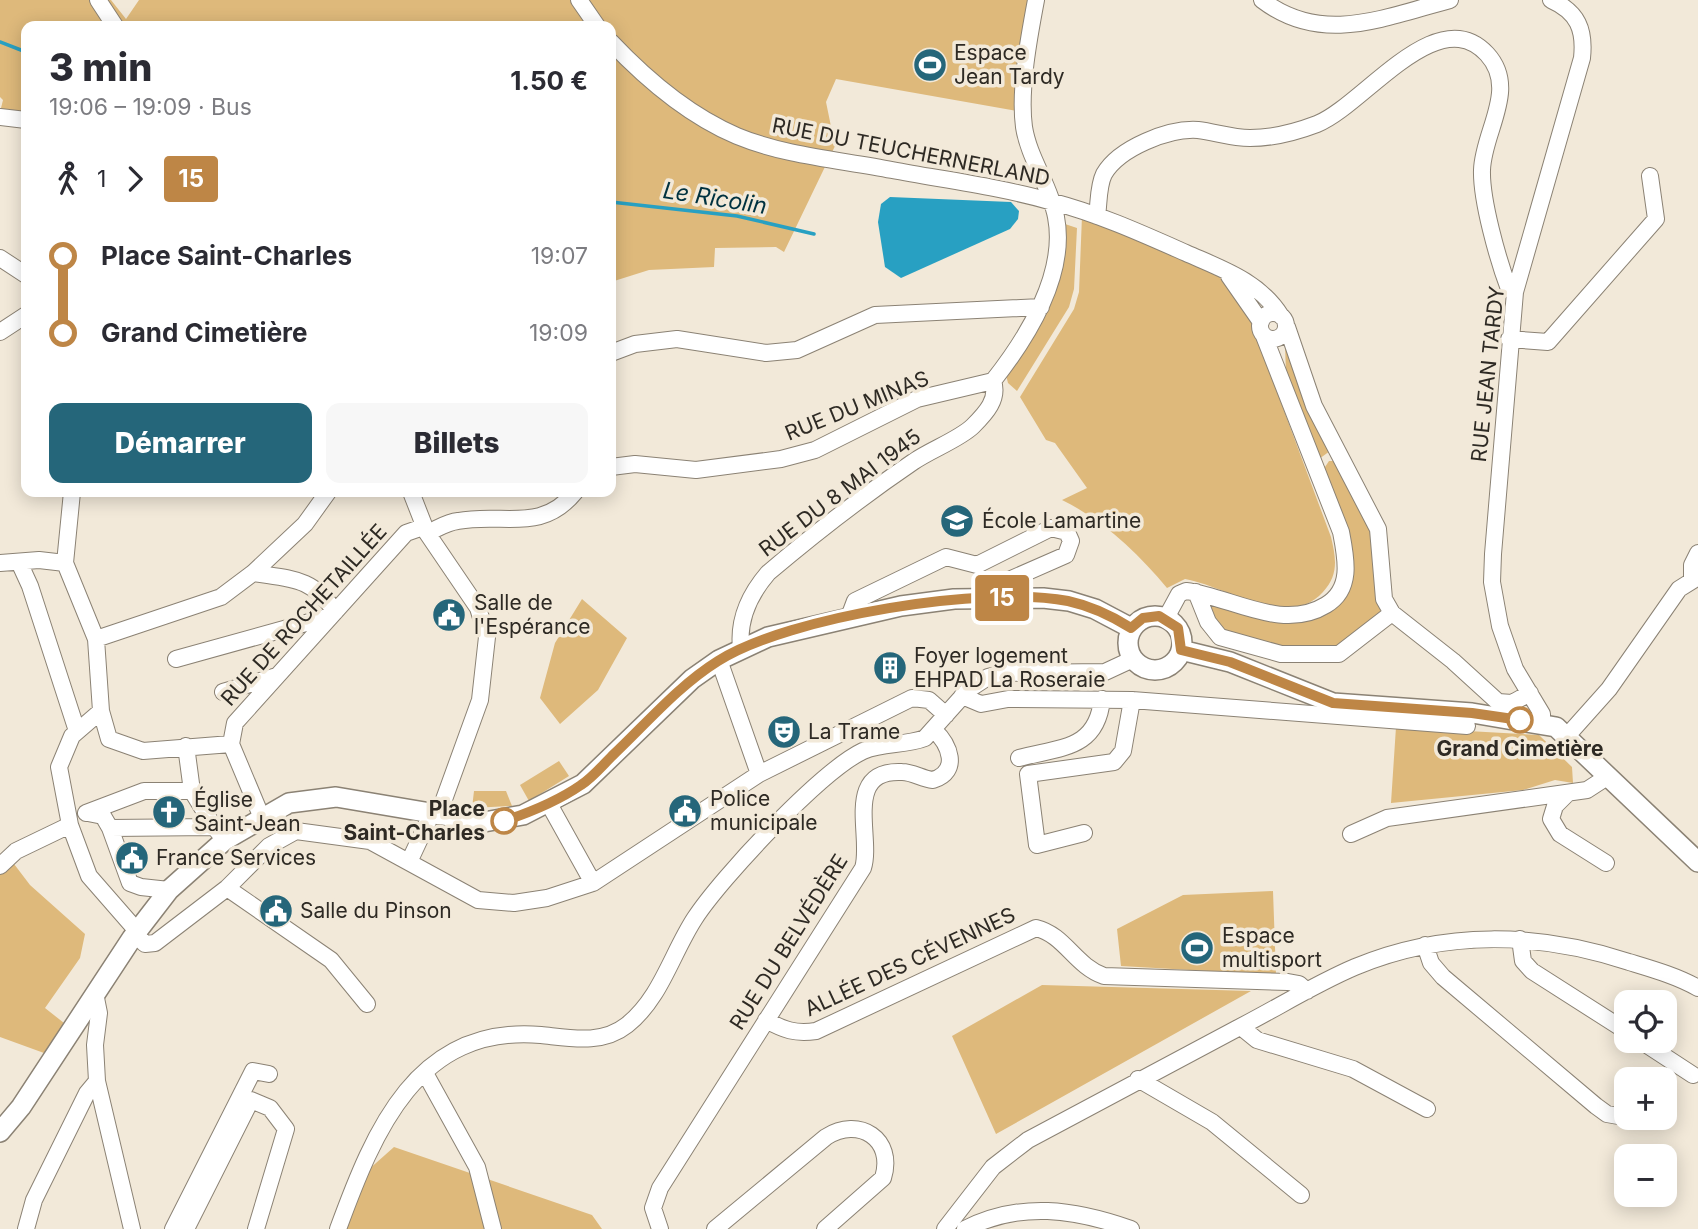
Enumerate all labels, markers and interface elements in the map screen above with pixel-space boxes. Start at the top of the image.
place label: Espace Jean Tardy [954,40,1065,89]
text: 3 min [49,44,152,90]
sports icon: Espace Jean Tardy [911,46,949,84]
text: 1.50 € [510,65,588,96]
text: 19:06 – 19:09 · Bus [49,93,252,121]
street label: RUE DU TEUCHERNERLAND [770,112,1052,191]
icon: walk [49,160,87,198]
icon: forward [116,160,154,198]
text: 15 [178,164,204,193]
text: 1 [97,165,106,193]
water label: Le Ricolin [661,176,769,220]
text: Place Saint-Charles [101,240,352,271]
text: 19:07 [531,242,588,270]
street label: RUE JEAN TARDY [1466,285,1509,463]
text: Grand Cimetière [101,317,308,348]
text: 19:09 [529,319,588,347]
street label: RUE DU MINAS [781,365,932,446]
button: Démarrer [49,403,312,483]
button: Billets [326,403,588,483]
street label: RUE DU 8 MAI 1945 [754,424,926,562]
school or university icon: École Lamartine [938,502,976,540]
place label: École Lamartine [982,507,1141,533]
street label: RUE DE ROCHETAILLÉE [215,518,392,710]
line badge: 15 [970,575,1034,621]
text: 15 [989,583,1015,612]
place label: Salle de l'Espérance [474,590,591,639]
public building icon: Salle de l'Espérance [430,596,468,634]
place label: Foyer logement EHPAD La Roseraie [914,643,1105,692]
building icon: Foyer logement EHPAD La Roseraie [871,649,909,687]
marker: Grand Cimetière [1507,707,1533,733]
theatre icon: La Trame [765,713,803,751]
place label: La Trame [808,719,900,744]
place label: Grand Cimetière [1437,736,1603,761]
place label: Église Saint-Jean [194,786,301,836]
place label: Police municipale [710,786,818,835]
public building icon: Police municipale [666,792,704,830]
church icon: Église Saint-Jean [150,793,188,831]
place label: Place Saint-Charles [343,796,485,845]
marker: Place Saint-Charles [491,808,517,834]
public building icon: France Services [113,839,151,877]
place label: France Services [156,845,316,870]
street label: RUE DU BELVÉDÈRE [724,849,853,1034]
public building icon: Salle du Pinson [257,892,295,930]
place label: Salle du Pinson [300,898,452,923]
street label: ALLÉE DES CÉVENNES [800,901,1019,1021]
place label: Espace multisport [1222,923,1322,972]
sports icon: Espace multisport [1178,929,1216,967]
map controls [1614,990,1677,1207]
button: locate [1614,990,1677,1053]
button: + [1614,1067,1677,1130]
button: − [1614,1144,1677,1207]

